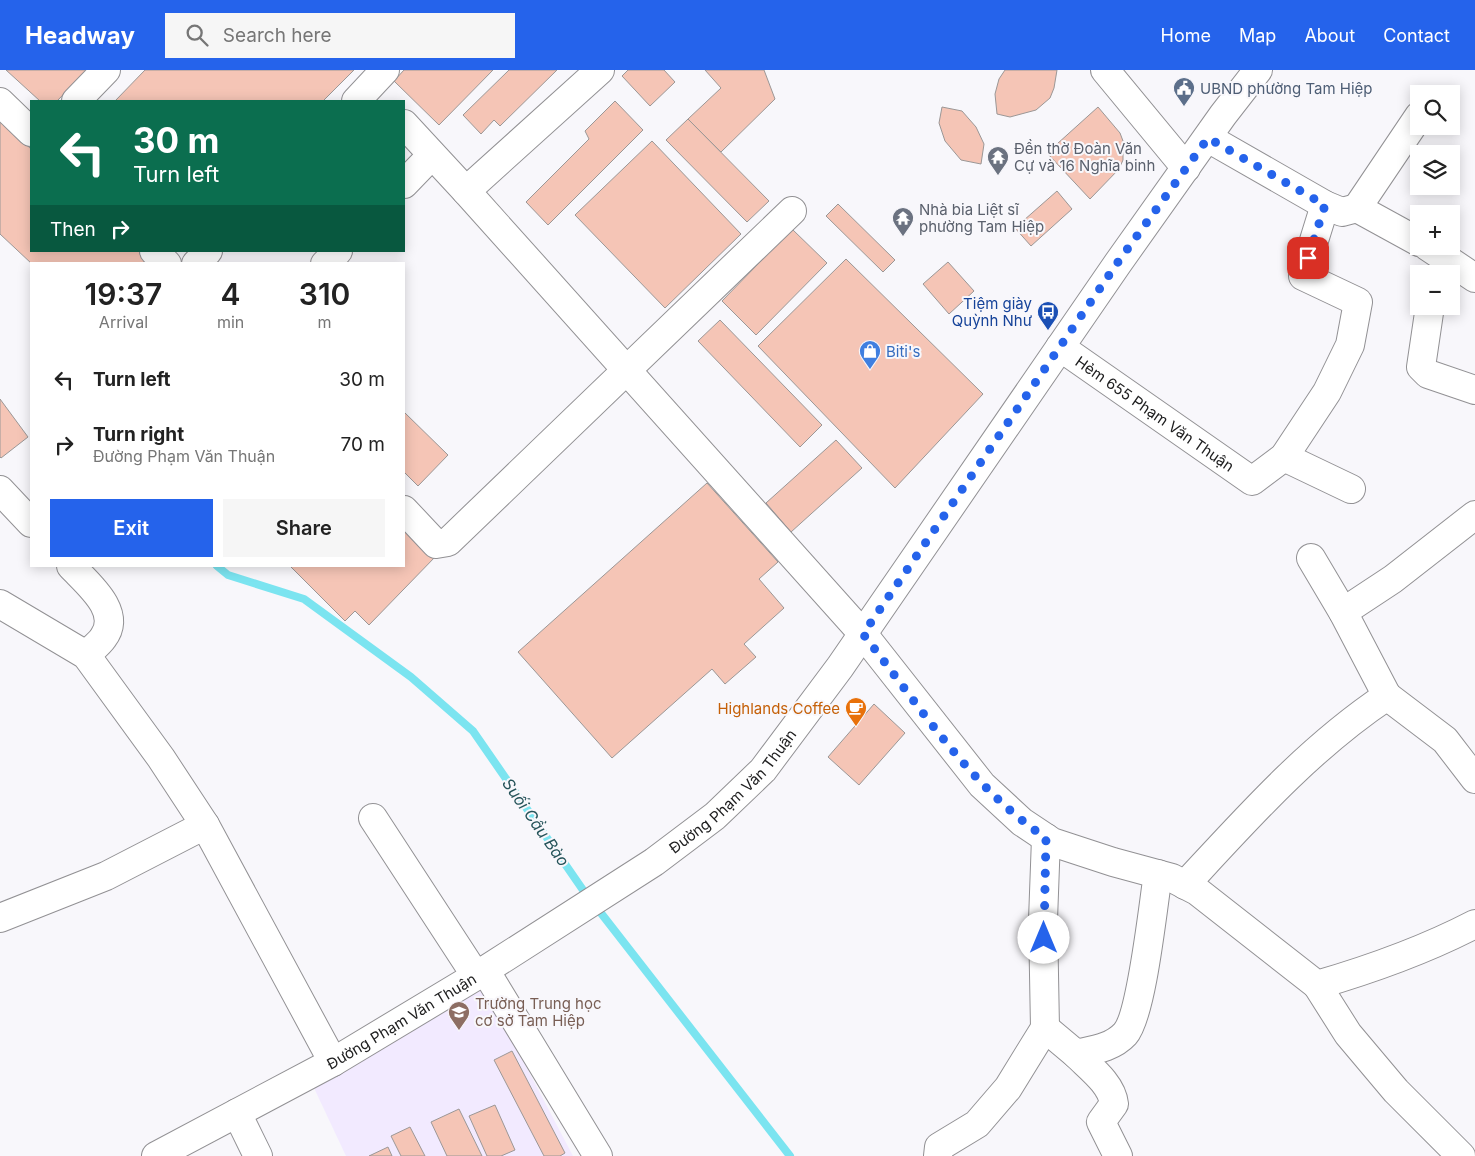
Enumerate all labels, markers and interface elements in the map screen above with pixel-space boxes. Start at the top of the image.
search box [165,13,515,58]
text: Headway [25,21,135,50]
icon: search [183,21,211,49]
text: Search here [223,24,331,47]
text: Home [1161,25,1211,46]
text: Map [1239,25,1276,46]
text: About [1304,25,1355,46]
text: Contact [1383,25,1450,46]
public building icon: UBND phường Tam Hiệp [1172,76,1196,107]
place label: UBND phường Tam Hiệp [1200,79,1372,98]
map controls [1410,85,1460,315]
button: search [1410,85,1460,135]
text: 30 m [133,119,219,161]
icon: left [50,120,115,185]
place label: Đền thờ Đoàn Văn Cự và 16 Nghĩa binh [1014,139,1155,175]
temple icon: Đền thờ Đoàn Văn Cự và 16 Nghĩa binh [986,145,1010,176]
button: layers [1410,145,1460,195]
text: Turn left [133,161,219,187]
place label: Nhà bia Liệt sĩ phường Tam Hiệp [919,200,1044,236]
button: + [1410,205,1460,255]
temple icon: Nhà bia Liệt sĩ phường Tam Hiệp [891,206,915,237]
icon: right [106,215,134,243]
text: Then [50,218,96,241]
pin [1287,237,1329,279]
icon: arrive [1294,244,1322,272]
button: − [1410,265,1460,315]
text: 19:37 [85,276,162,312]
text: 4 [221,276,241,312]
text: 310 [299,276,350,312]
place label: Tiệm giày Quỳnh Như [952,294,1033,330]
bus stop icon: Tiệm giày Quỳnh Như [1036,300,1060,331]
text: Arrival [99,312,148,332]
text: min [217,312,244,332]
text: m [318,312,332,332]
shop icon: Biti's [858,339,882,370]
place label: Biti's [886,342,920,361]
street label: Hẻm 655 Phạm Văn Thuận [1072,351,1238,475]
icon: left [50,366,78,394]
text: Turn left [93,368,171,391]
text: 30 m [339,368,385,391]
text: Turn right [93,423,184,446]
icon: right [50,431,78,459]
text: 70 m [341,433,385,456]
text: Đường Phạm Văn Thuận [93,446,275,466]
button: Exit [50,499,213,557]
button: Share [223,499,385,557]
cafe icon: Highlands Coffee [844,696,868,727]
place label: Highlands Coffee [717,699,840,718]
street label: Đường Phạm Văn Thuận [665,725,800,857]
water label: Suối Cầu Bào [498,774,574,870]
position arrow [1017,911,1069,963]
street label: Đường Phạm Văn Thuận [323,969,479,1073]
place label: Trường Trung học cơ sở Tam Hiệp [475,994,602,1030]
school or university icon: Trường Trung học cơ sở Tam Hiệp [447,1000,471,1031]

